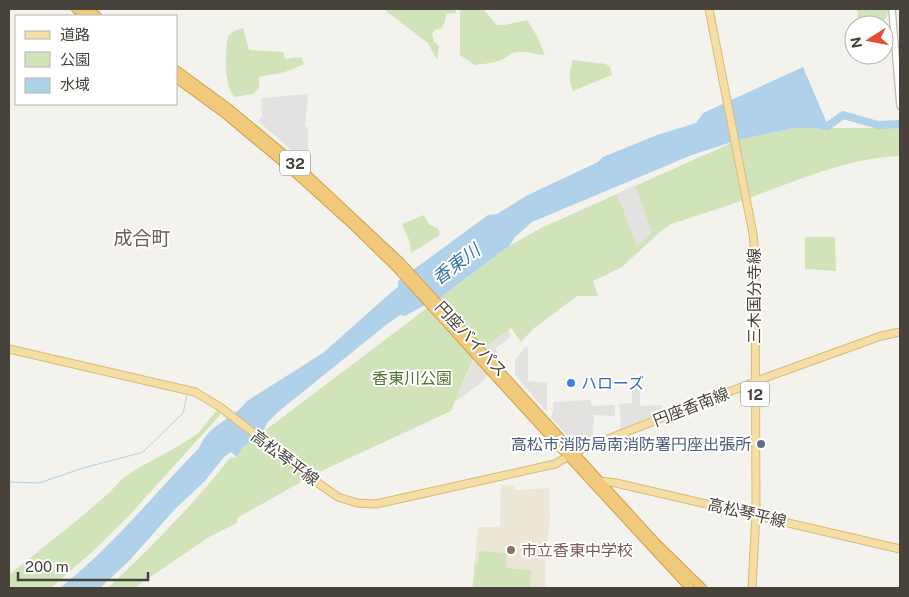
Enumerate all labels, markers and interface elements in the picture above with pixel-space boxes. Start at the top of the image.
legend [15,15,178,105]
north arrow [844,15,894,65]
text: 道路 [60,26,90,43]
text: N [847,36,865,49]
text: 公園 [60,51,90,68]
text: 水域 [60,76,90,93]
road number: 32 [280,150,310,176]
district label: 成合町 [113,227,171,249]
water label: 香東川 [428,238,485,289]
street label: 三木国分寺線 [745,248,764,344]
street label: 円座バイパス [431,298,511,380]
park label: 香東川公園 [372,369,452,388]
place label: ハローズ [581,374,644,393]
marker: ハローズ [565,377,577,389]
road number: 12 [741,382,769,406]
street label: 円座香南線 [650,384,732,430]
street label: 高松琴平線 [247,426,323,490]
place label: 高松市消防局南消防署円座出張所 [511,435,751,454]
marker: 高松市消防局南消防署円座出張所 [755,438,767,450]
street label: 高松琴平線 [706,495,788,531]
place label: 市立香東中学校 [521,541,633,560]
marker: 市立香東中学校 [505,544,517,556]
scale bar [18,550,148,582]
text: 200 m [25,558,69,575]

